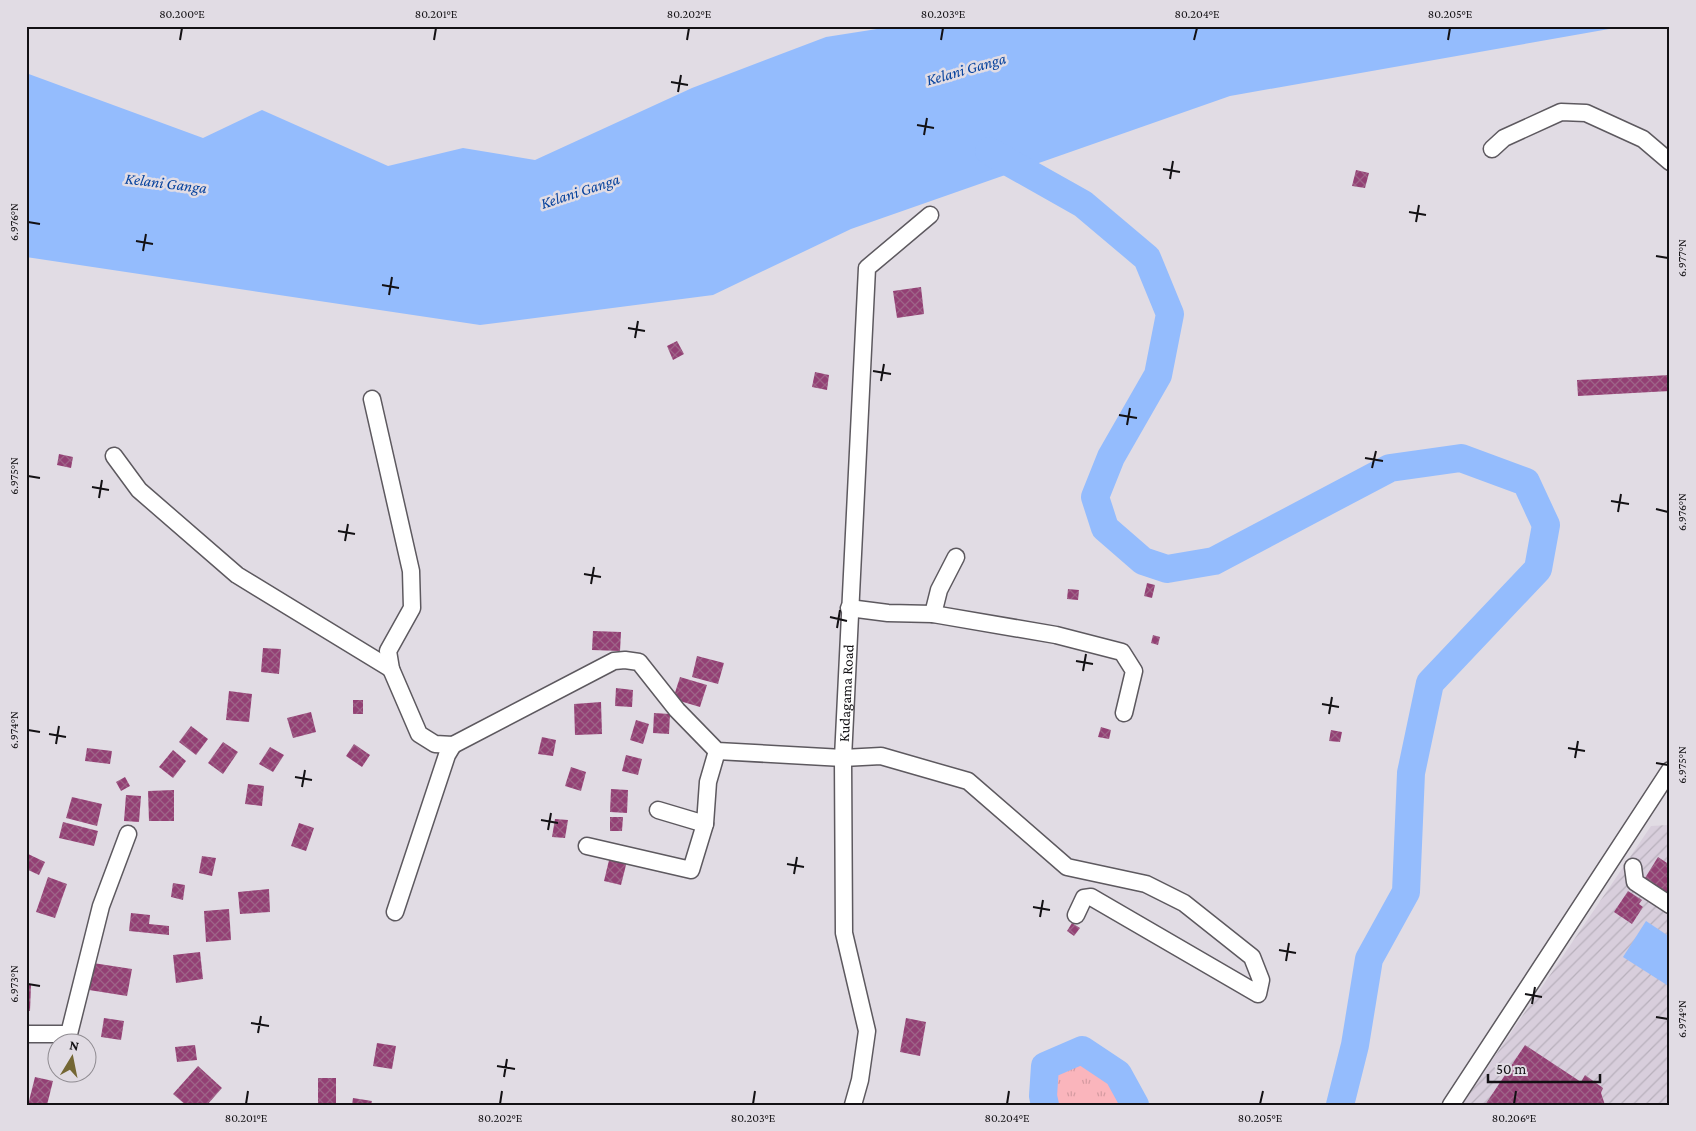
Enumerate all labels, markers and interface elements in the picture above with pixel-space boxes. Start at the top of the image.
text: 80.200°E [159,7,205,21]
text: 80.201°E [415,7,458,21]
text: 80.202°E [667,7,712,21]
text: 80.203°E [921,7,966,21]
text: 80.204°E [1175,7,1220,21]
text: 80.205°E [1428,7,1473,21]
water label: Kelani Ganga [924,49,1009,89]
water label: Kelani Ganga [124,170,208,197]
water label: Kelani Ganga [538,170,622,213]
text: 6.976°N [7,203,21,241]
text: 6.977°N [1675,239,1689,277]
text: 6.975°N [7,457,21,495]
text: 6.976°N [1675,493,1689,531]
street label: Kudagama Road [836,644,857,742]
text: 6.974°N [7,711,21,749]
text: 6.975°N [1675,746,1689,784]
text: 6.973°N [7,965,21,1003]
text: 6.974°N [1675,1000,1689,1038]
north arrow [48,1034,98,1084]
text: N [68,1036,81,1054]
scale bar [1488,1051,1601,1083]
text: 50 m [1496,1061,1526,1077]
text: 80.201°E [225,1111,268,1125]
text: 80.202°E [478,1111,523,1125]
text: 80.203°E [731,1111,776,1125]
text: 80.204°E [985,1111,1030,1125]
text: 80.205°E [1238,1111,1283,1125]
text: 80.206°E [1492,1111,1537,1125]

